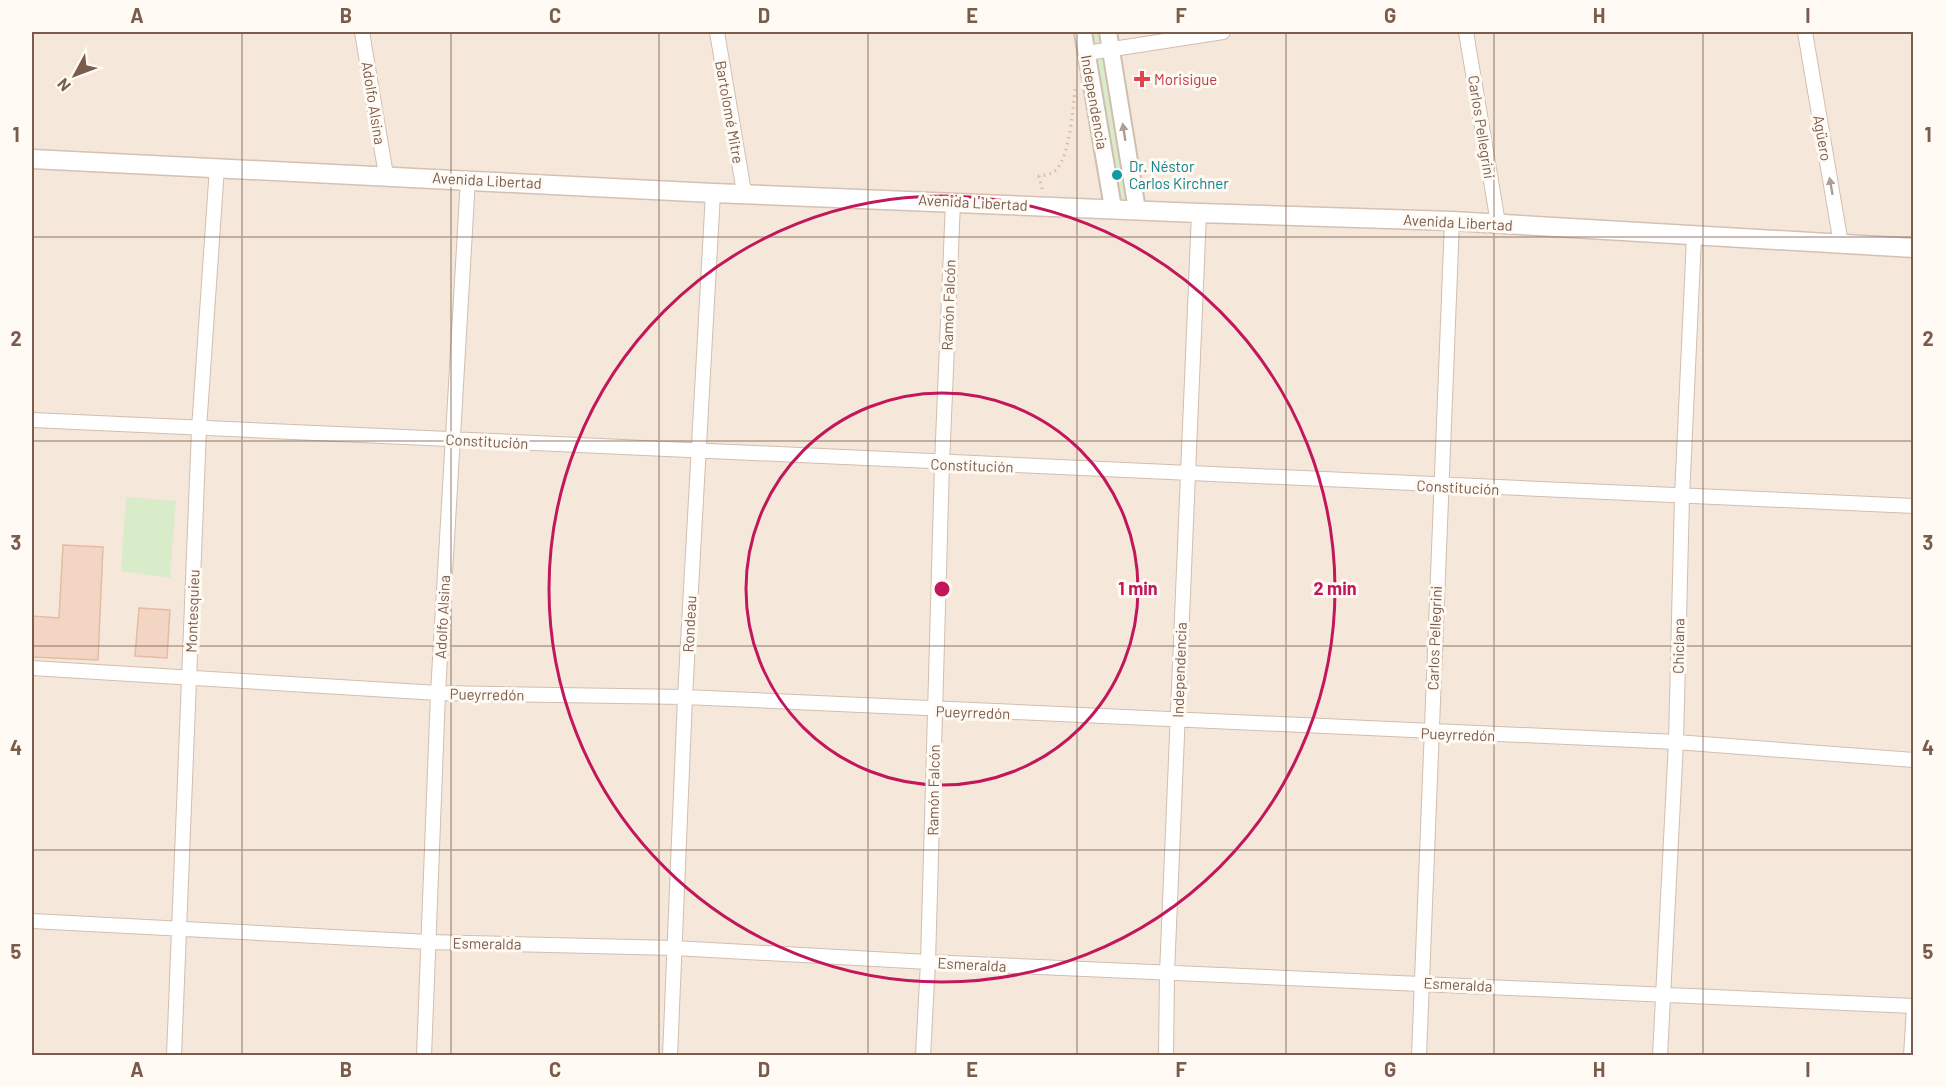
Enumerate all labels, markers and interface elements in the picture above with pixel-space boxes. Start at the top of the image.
text: A [130,3,144,27]
text: B [340,3,352,27]
text: C [549,3,561,27]
text: D [758,3,770,27]
text: E [966,3,978,27]
text: F [1175,3,1187,27]
text: G [1384,3,1396,27]
text: H [1593,3,1605,27]
text: I [1805,3,1811,27]
north arrow [45,45,105,105]
street label: Independencia [1078,53,1112,151]
street label: Bartolomé Mitre [712,59,748,165]
street label: Adolfo Alsina [359,60,389,146]
place label: Morisigue [1154,70,1217,88]
marker: Morisigue [1135,72,1149,86]
street label: Carlos Pellegrini [1465,74,1499,180]
text: N [53,75,74,95]
street label: Agüero [1810,114,1836,162]
text: 1 [12,122,20,146]
one-way arrow [1120,122,1129,141]
text: 1 [1924,122,1932,146]
place label: Dr. Néstor Carlos Kirchner [1129,157,1229,192]
street label: Avenida Libertad [432,168,542,192]
marker: Dr. Néstor Carlos Kirchner [1110,168,1124,182]
one-way arrow [1826,176,1835,195]
street label: Avenida Libertad [918,190,1028,214]
street label: Avenida Libertad [1403,210,1513,234]
street label: Ramón Falcón [937,259,959,351]
text: 2 [10,326,22,350]
text: 2 [1922,326,1934,350]
street label: Constitución [445,430,529,452]
street label: Constitución [930,455,1014,475]
street label: Constitución [1416,476,1500,498]
text: 3 [11,530,21,554]
text: 3 [1923,530,1933,554]
street label: Montesquieu [182,569,202,653]
street label: Adolfo Alsina [431,575,453,659]
text: 1 min [1118,577,1158,599]
text: 2 min [1313,577,1357,599]
centre of rings [932,579,952,599]
street label: Carlos Pellegrini [1423,585,1445,691]
street label: Rondeau [679,595,699,653]
street label: Chiclana [1669,618,1687,674]
street label: Independencia [1168,622,1190,718]
street label: Pueyrredón [449,684,525,704]
street label: Pueyrredón [935,702,1011,722]
street label: Pueyrredón [1420,724,1496,744]
text: 4 [10,735,22,759]
text: 4 [1922,735,1934,759]
street label: Ramón Falcón [923,744,943,836]
street label: Esmeralda [452,933,522,953]
text: 5 [11,939,22,963]
text: 5 [1923,939,1934,963]
street label: Esmeralda [937,953,1007,975]
street label: Esmeralda [1423,973,1493,995]
text: A [130,1057,144,1081]
text: B [340,1057,352,1081]
text: C [549,1057,561,1081]
text: D [758,1057,770,1081]
text: E [966,1057,978,1081]
text: F [1175,1057,1187,1081]
text: G [1384,1057,1396,1081]
text: H [1593,1057,1605,1081]
text: I [1805,1057,1811,1081]

